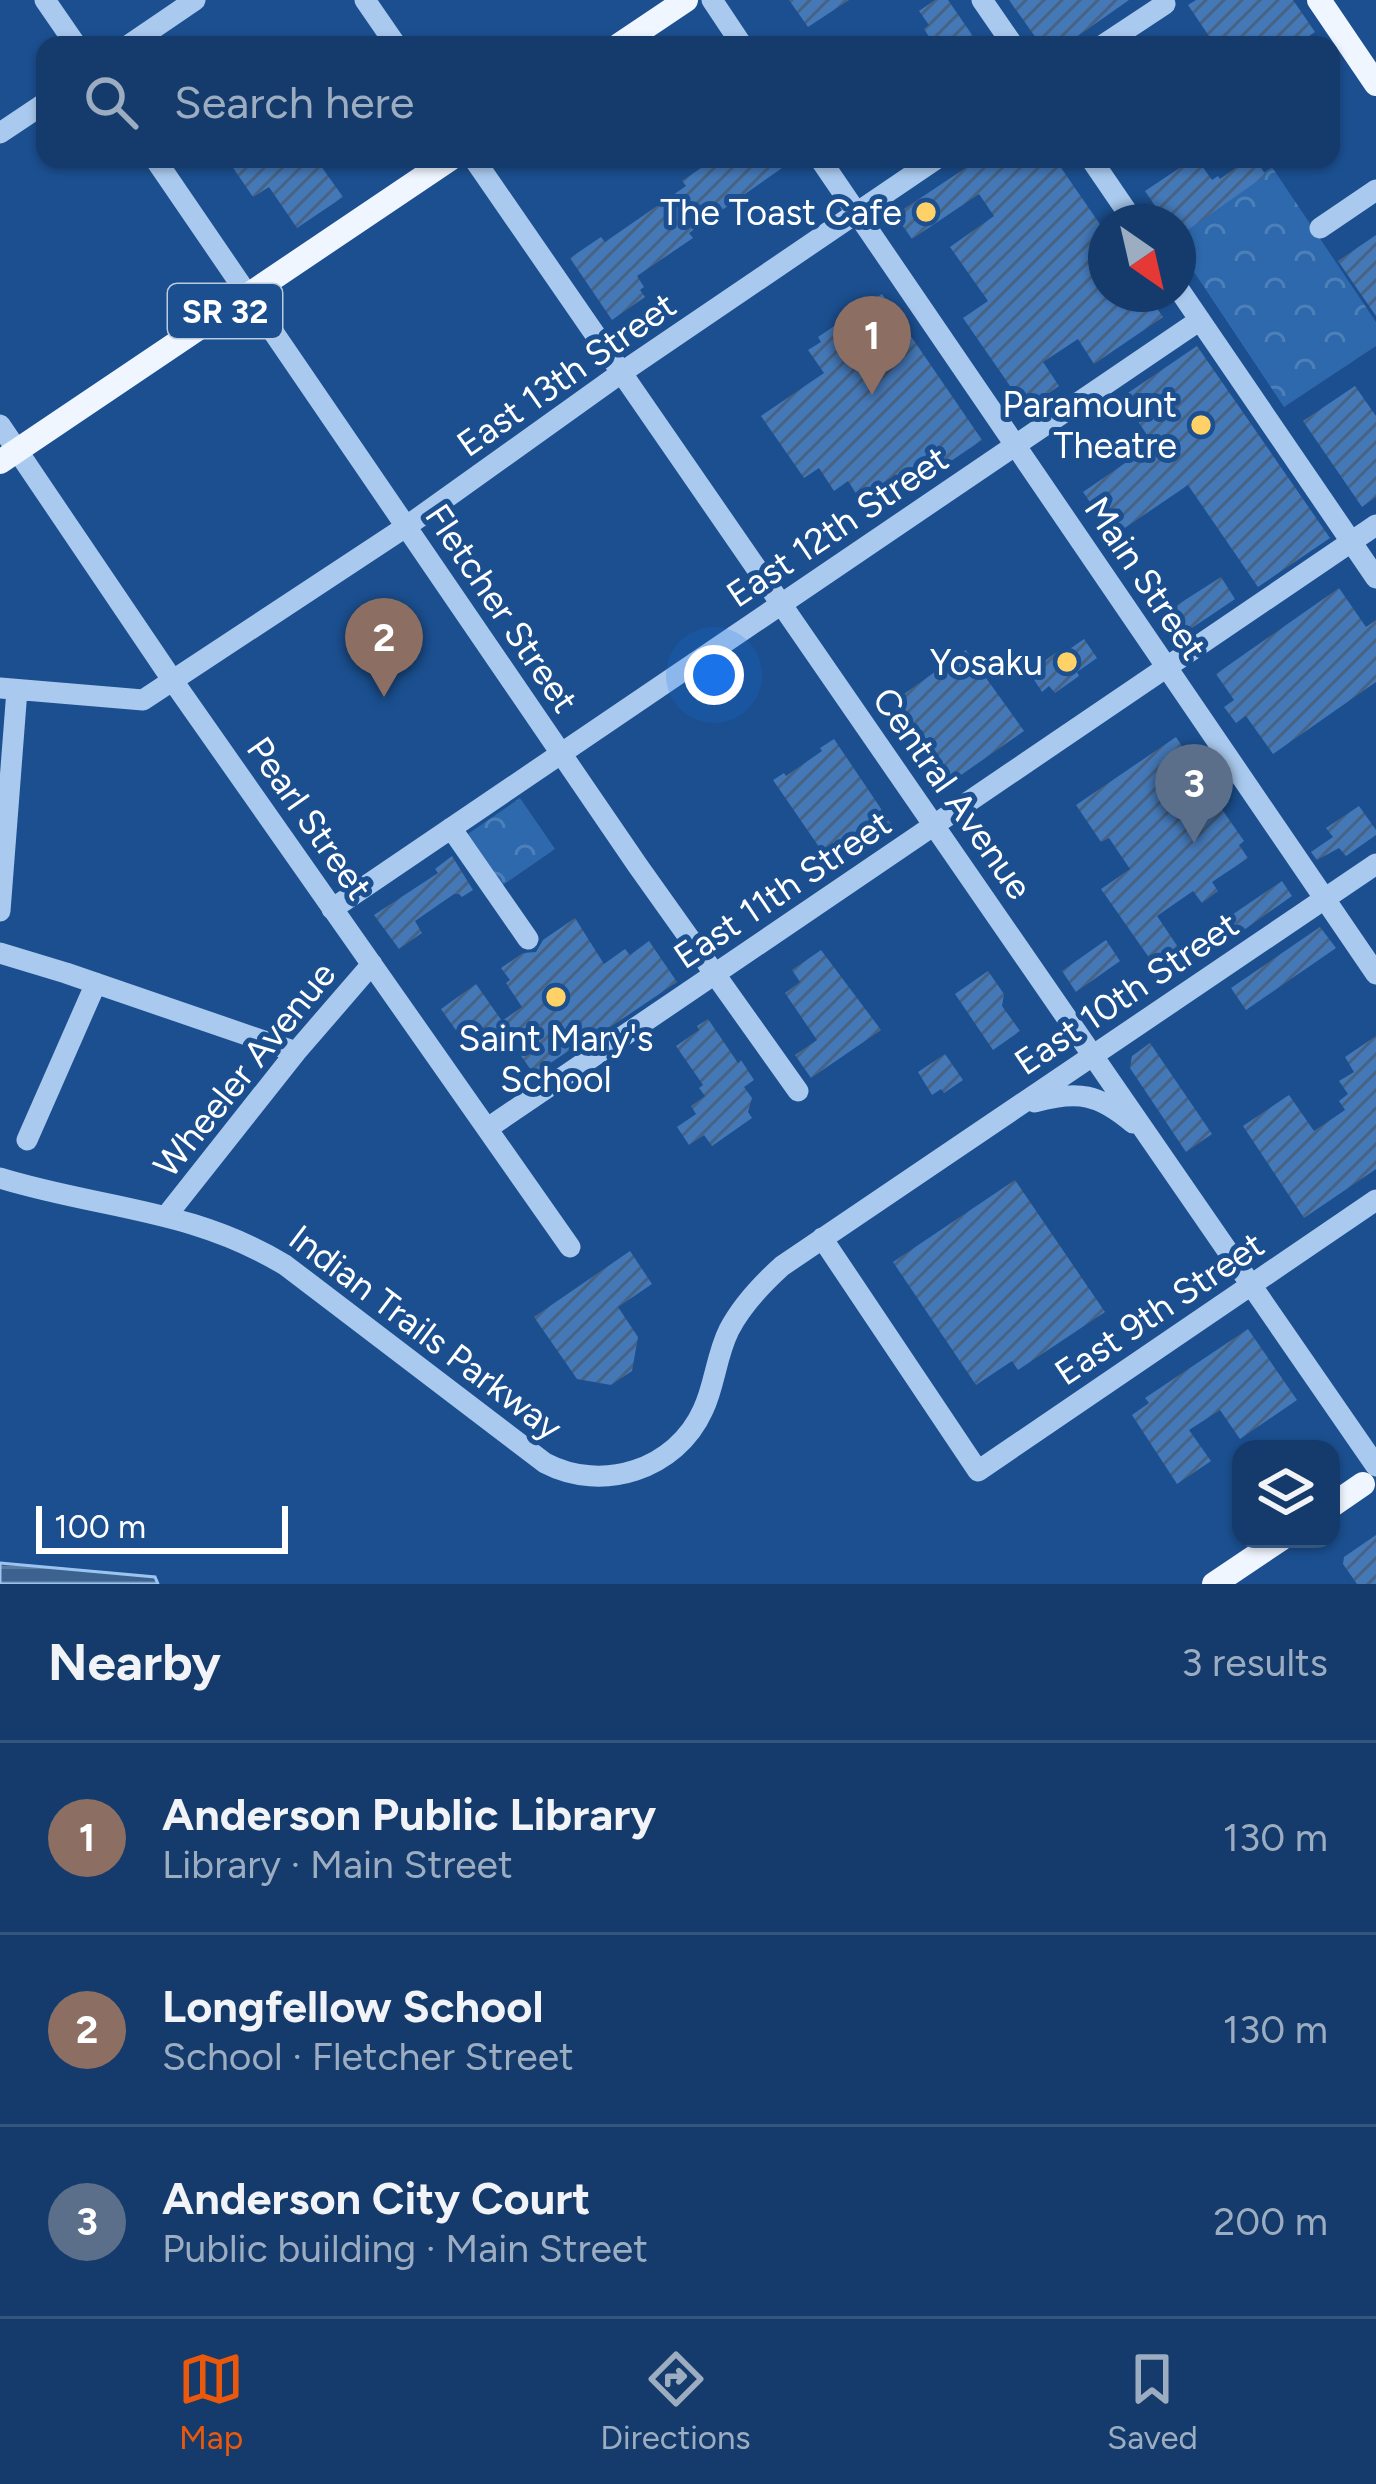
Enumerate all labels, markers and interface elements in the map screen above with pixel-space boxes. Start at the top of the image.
search box [36,36,1340,168]
icon: search [78,69,144,135]
text: Search here [174,75,414,129]
place label: The Toast Cafe [660,191,902,234]
marker: The Toast Cafe [913,199,939,225]
north arrow [1088,204,1196,312]
street label: East 13th Street [449,283,684,466]
road number: SR 32 [168,284,282,338]
pin: 1 [833,296,911,395]
place label: Paramount Theatre [1002,383,1177,467]
marker: Paramount Theatre [1188,412,1214,438]
street label: East 12th Street [719,437,956,616]
street label: Main Street [1075,489,1216,668]
street label: Fletcher Street [416,496,587,721]
pin: 2 [345,598,423,697]
place label: Yosaku [930,641,1043,684]
your location [684,645,744,705]
marker: Yosaku [1054,649,1080,675]
street label: Central Avenue [864,679,1041,907]
street label: Pearl Street [238,729,381,908]
pin: 3 [1155,744,1233,843]
street label: East 11th Street [666,801,899,978]
street label: East 10th Street [1006,903,1246,1084]
street label: Wheeler Avenue [145,953,344,1186]
marker: Saint Mary's School [543,984,569,1010]
place label: Saint Mary's School [458,1017,654,1101]
street label: Indian Trails Parkway [281,1216,571,1449]
street label: East 9th Street [1047,1223,1272,1394]
map controls [1232,1440,1340,1548]
button: layers [1232,1440,1340,1548]
scale bar [36,1500,288,1553]
text: 100 m [54,1507,146,1546]
text: Nearby [48,1632,221,1693]
text: 3 results [1181,1639,1328,1686]
text: Anderson Public Library [162,1787,656,1841]
text: 1 [79,1814,95,1861]
text: 130 m [1223,1814,1328,1861]
text: Library · Main Street [162,1841,513,1888]
text: Longfellow School [162,1979,543,2033]
text: 2 [76,2006,98,2053]
text: 130 m [1223,2006,1328,2053]
text: School · Fletcher Street [162,2033,574,2080]
text: Anderson City Court [162,2171,590,2225]
text: 3 [76,2198,98,2245]
text: 200 m [1213,2198,1328,2245]
text: Public building · Main Street [162,2225,648,2272]
tab: Map [178,2346,244,2457]
tab: Directions [600,2346,751,2457]
tab: Saved [1107,2346,1198,2457]

